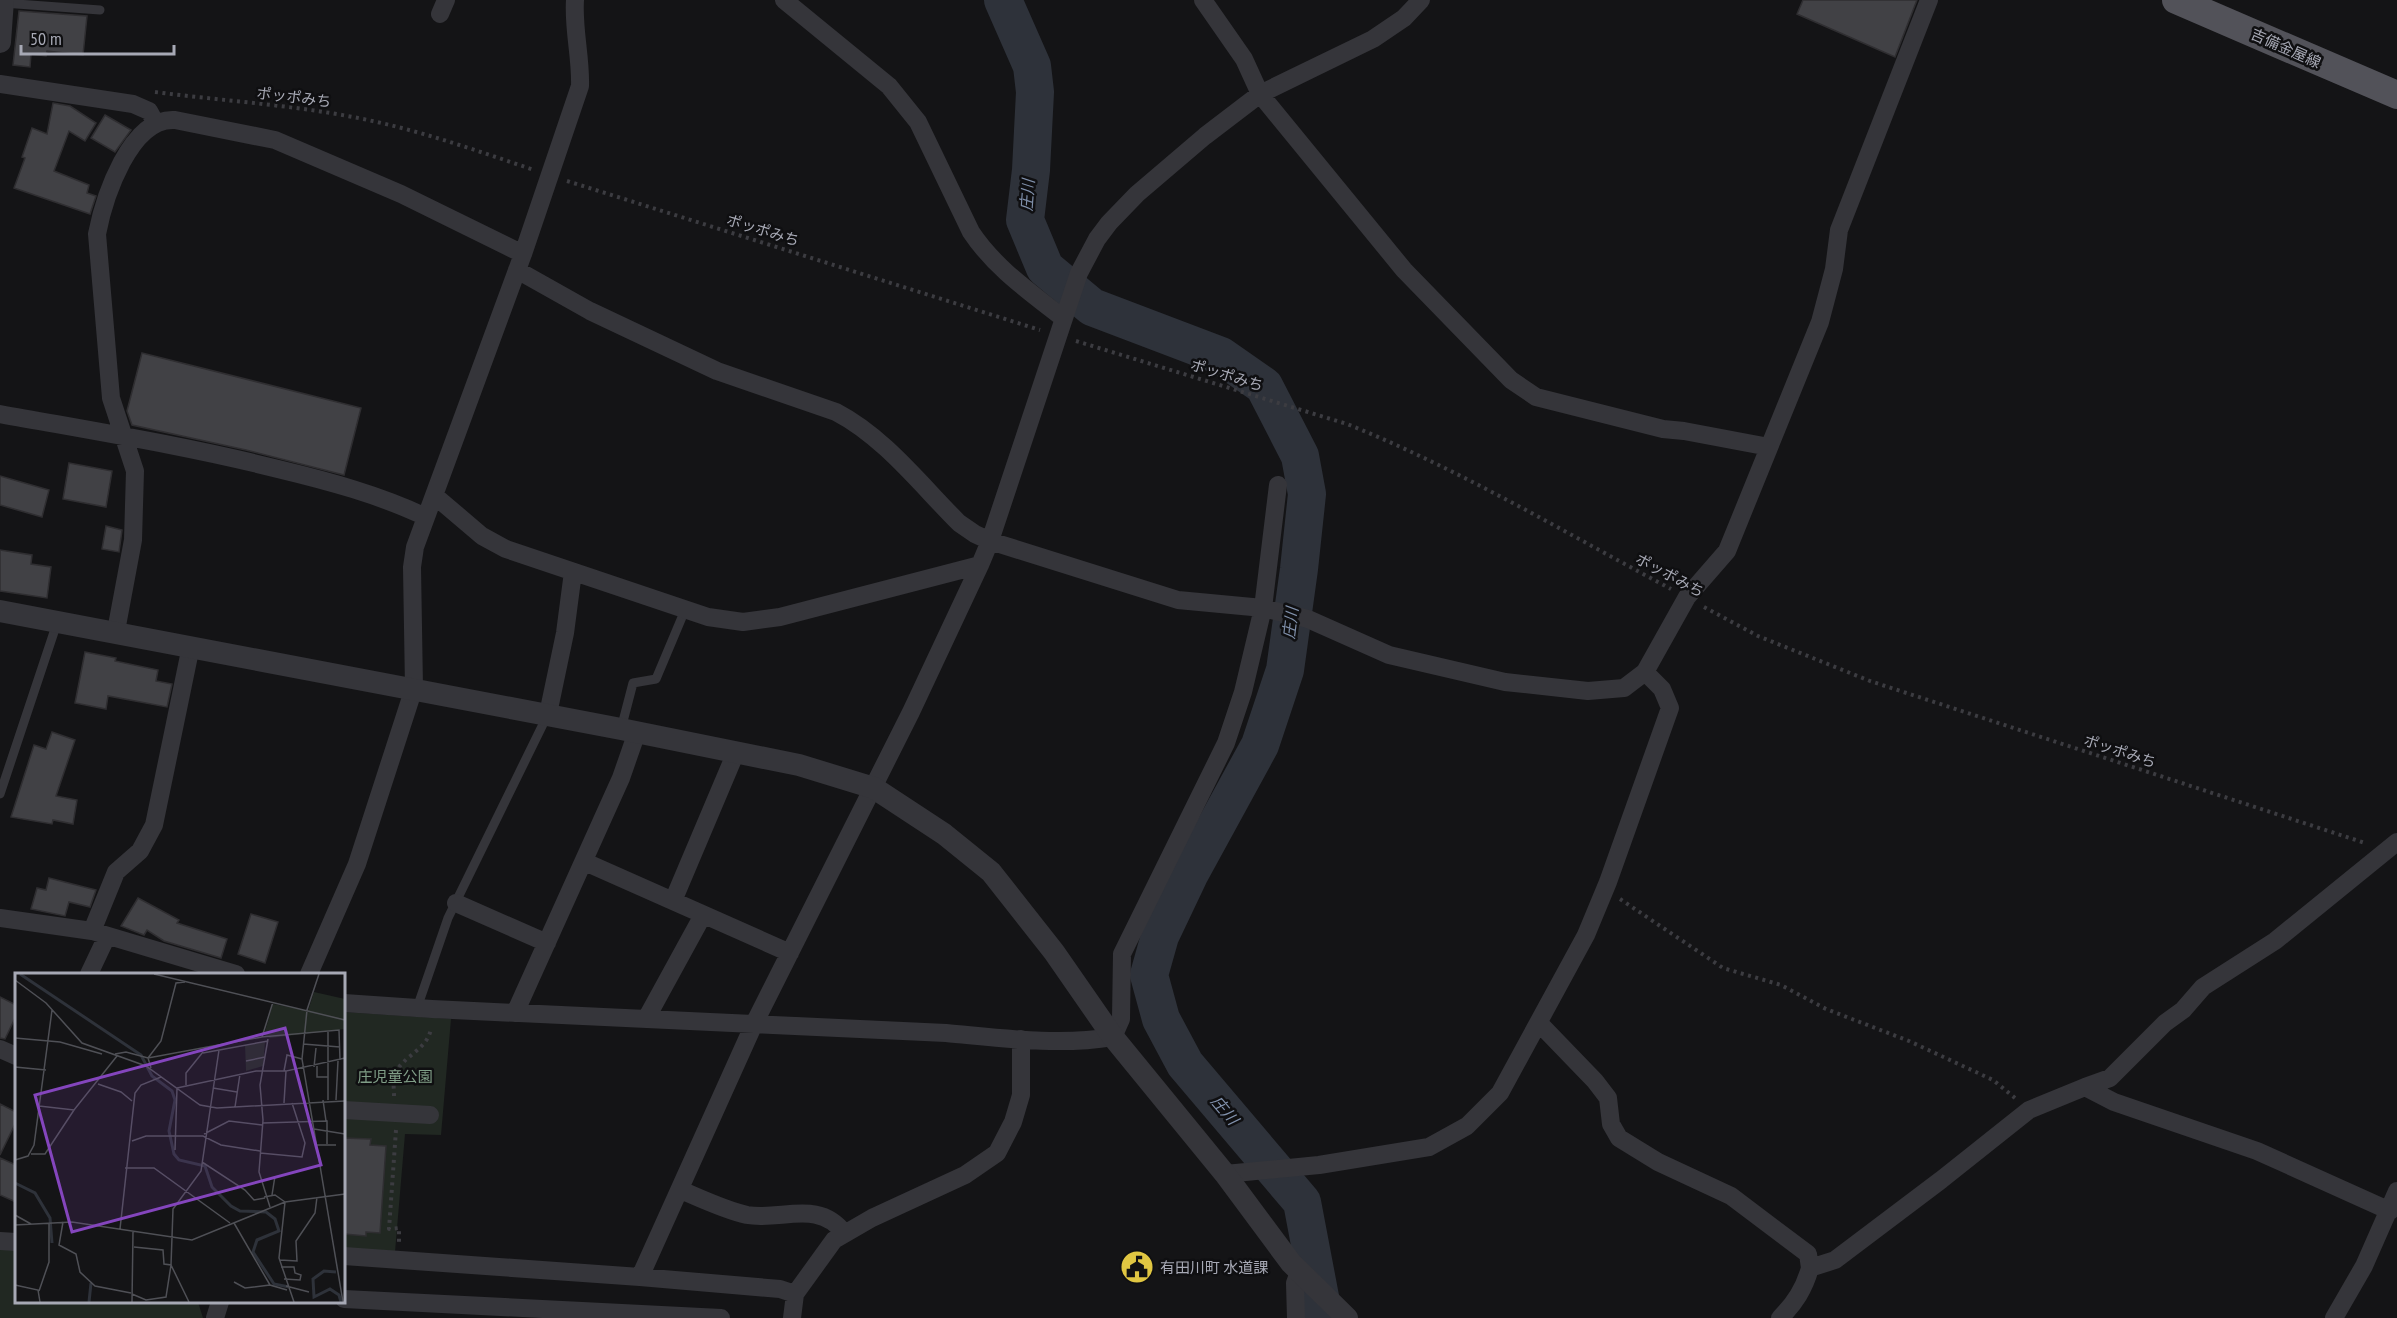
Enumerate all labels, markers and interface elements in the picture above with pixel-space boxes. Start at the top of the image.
scale bar [21,18,174,56]
street label: 吉備金屋線 [2248,24,2324,72]
text: 50 m [30,27,62,50]
street label: ポッポみち [256,83,332,111]
water label: 庄川 [1016,176,1038,212]
street label: ポッポみち [724,210,802,250]
street label: ポッポみち [1188,355,1266,395]
street label: ポッポみち [1632,549,1708,601]
water label: 庄川 [1278,604,1302,640]
street label: ポッポみち [2081,730,2159,772]
inset map [15,973,345,1303]
park label: 庄児童公園 [357,1067,433,1086]
water label: 庄川 [1207,1091,1244,1130]
public building icon: 有田川町 水道課 [1119,1249,1155,1285]
place label: 有田川町 水道課 [1160,1258,1268,1277]

